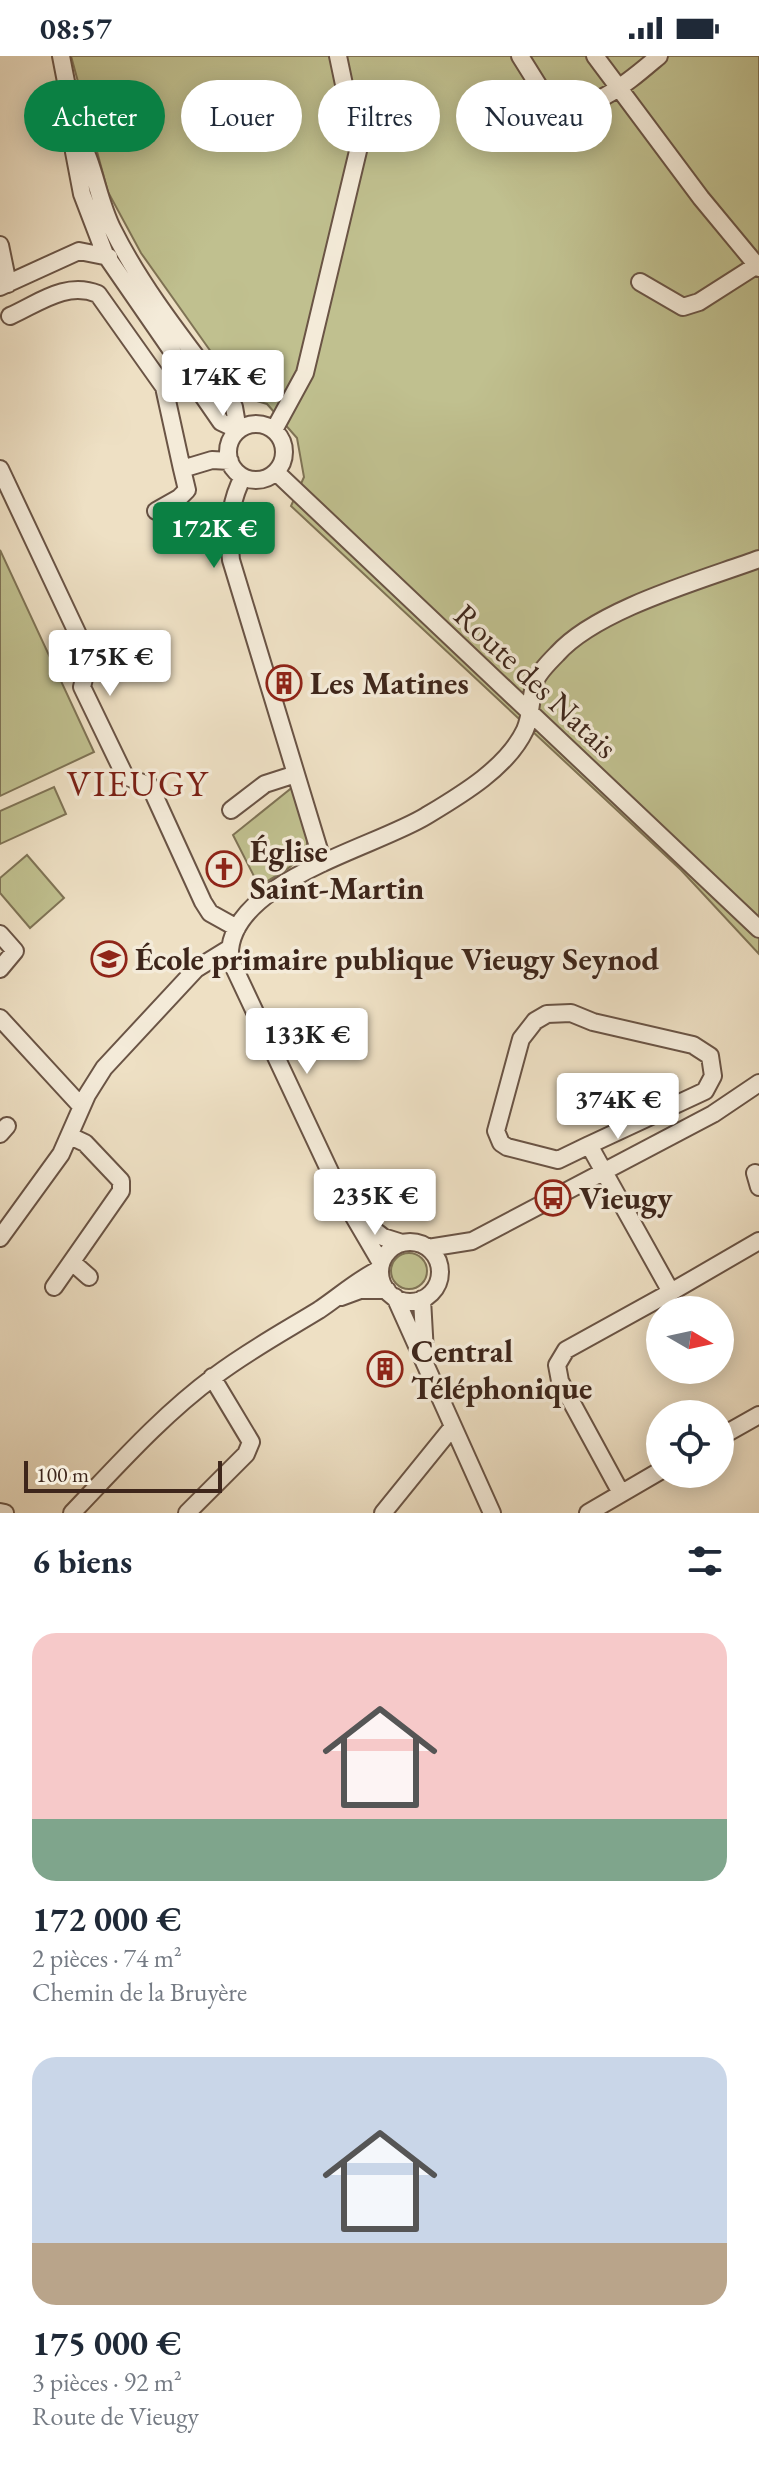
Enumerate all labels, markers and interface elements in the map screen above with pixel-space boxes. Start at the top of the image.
text: 08:57 [40,9,112,48]
chip: Acheter [24,80,165,152]
chip: Louer [181,80,302,152]
chip: Filtres [318,80,440,152]
chip: Nouveau [456,80,612,152]
pin: 174K € [158,350,288,418]
text: 174K € [180,359,266,393]
pin: 172K € [149,502,279,570]
text: 172K € [171,511,257,545]
street label: Route des Natais [445,594,627,768]
pin: 175K € [45,630,175,698]
text: 175K € [67,639,153,673]
place label: Les Matines [310,662,469,704]
building icon: Les Matines [265,664,303,702]
district label: VIEUGY [67,760,209,807]
place label: Église Saint-Martin [250,830,424,909]
church icon: Église Saint-Martin [205,850,243,888]
place label: École primaire publique Vieugy Seynod [135,938,659,980]
school or university icon: École primaire publique Vieugy Seynod [90,940,128,978]
pin: 133K € [242,1008,372,1076]
text: 133K € [264,1017,350,1051]
pin: 374K € [553,1073,683,1141]
text: 374K € [575,1082,661,1116]
pin: 235K € [310,1169,440,1237]
place label: Vieugy [579,1177,673,1219]
text: 235K € [332,1178,418,1212]
bus stop icon: Vieugy [534,1179,572,1217]
north arrow [646,1296,734,1384]
map controls [646,1296,734,1488]
place label: Central Téléphonique [411,1330,592,1409]
building icon: Central Téléphonique [366,1350,404,1388]
button: locate [646,1400,734,1488]
scale bar [24,1457,222,1493]
text: 100 m [36,1460,89,1489]
text: 6 biens [32,1539,132,1583]
icon: filters [683,1539,727,1583]
icon: home [308,1685,452,1829]
text: 172 000 € [32,1897,181,1941]
text: 2 pièces · 74 m² [32,1941,182,1975]
text: Chemin de la Bruyère [32,1975,247,2009]
icon: home [308,2109,452,2253]
text: 175 000 € [32,2321,181,2365]
text: 3 pièces · 92 m² [32,2365,182,2399]
text: Route de Vieugy [32,2399,199,2433]

